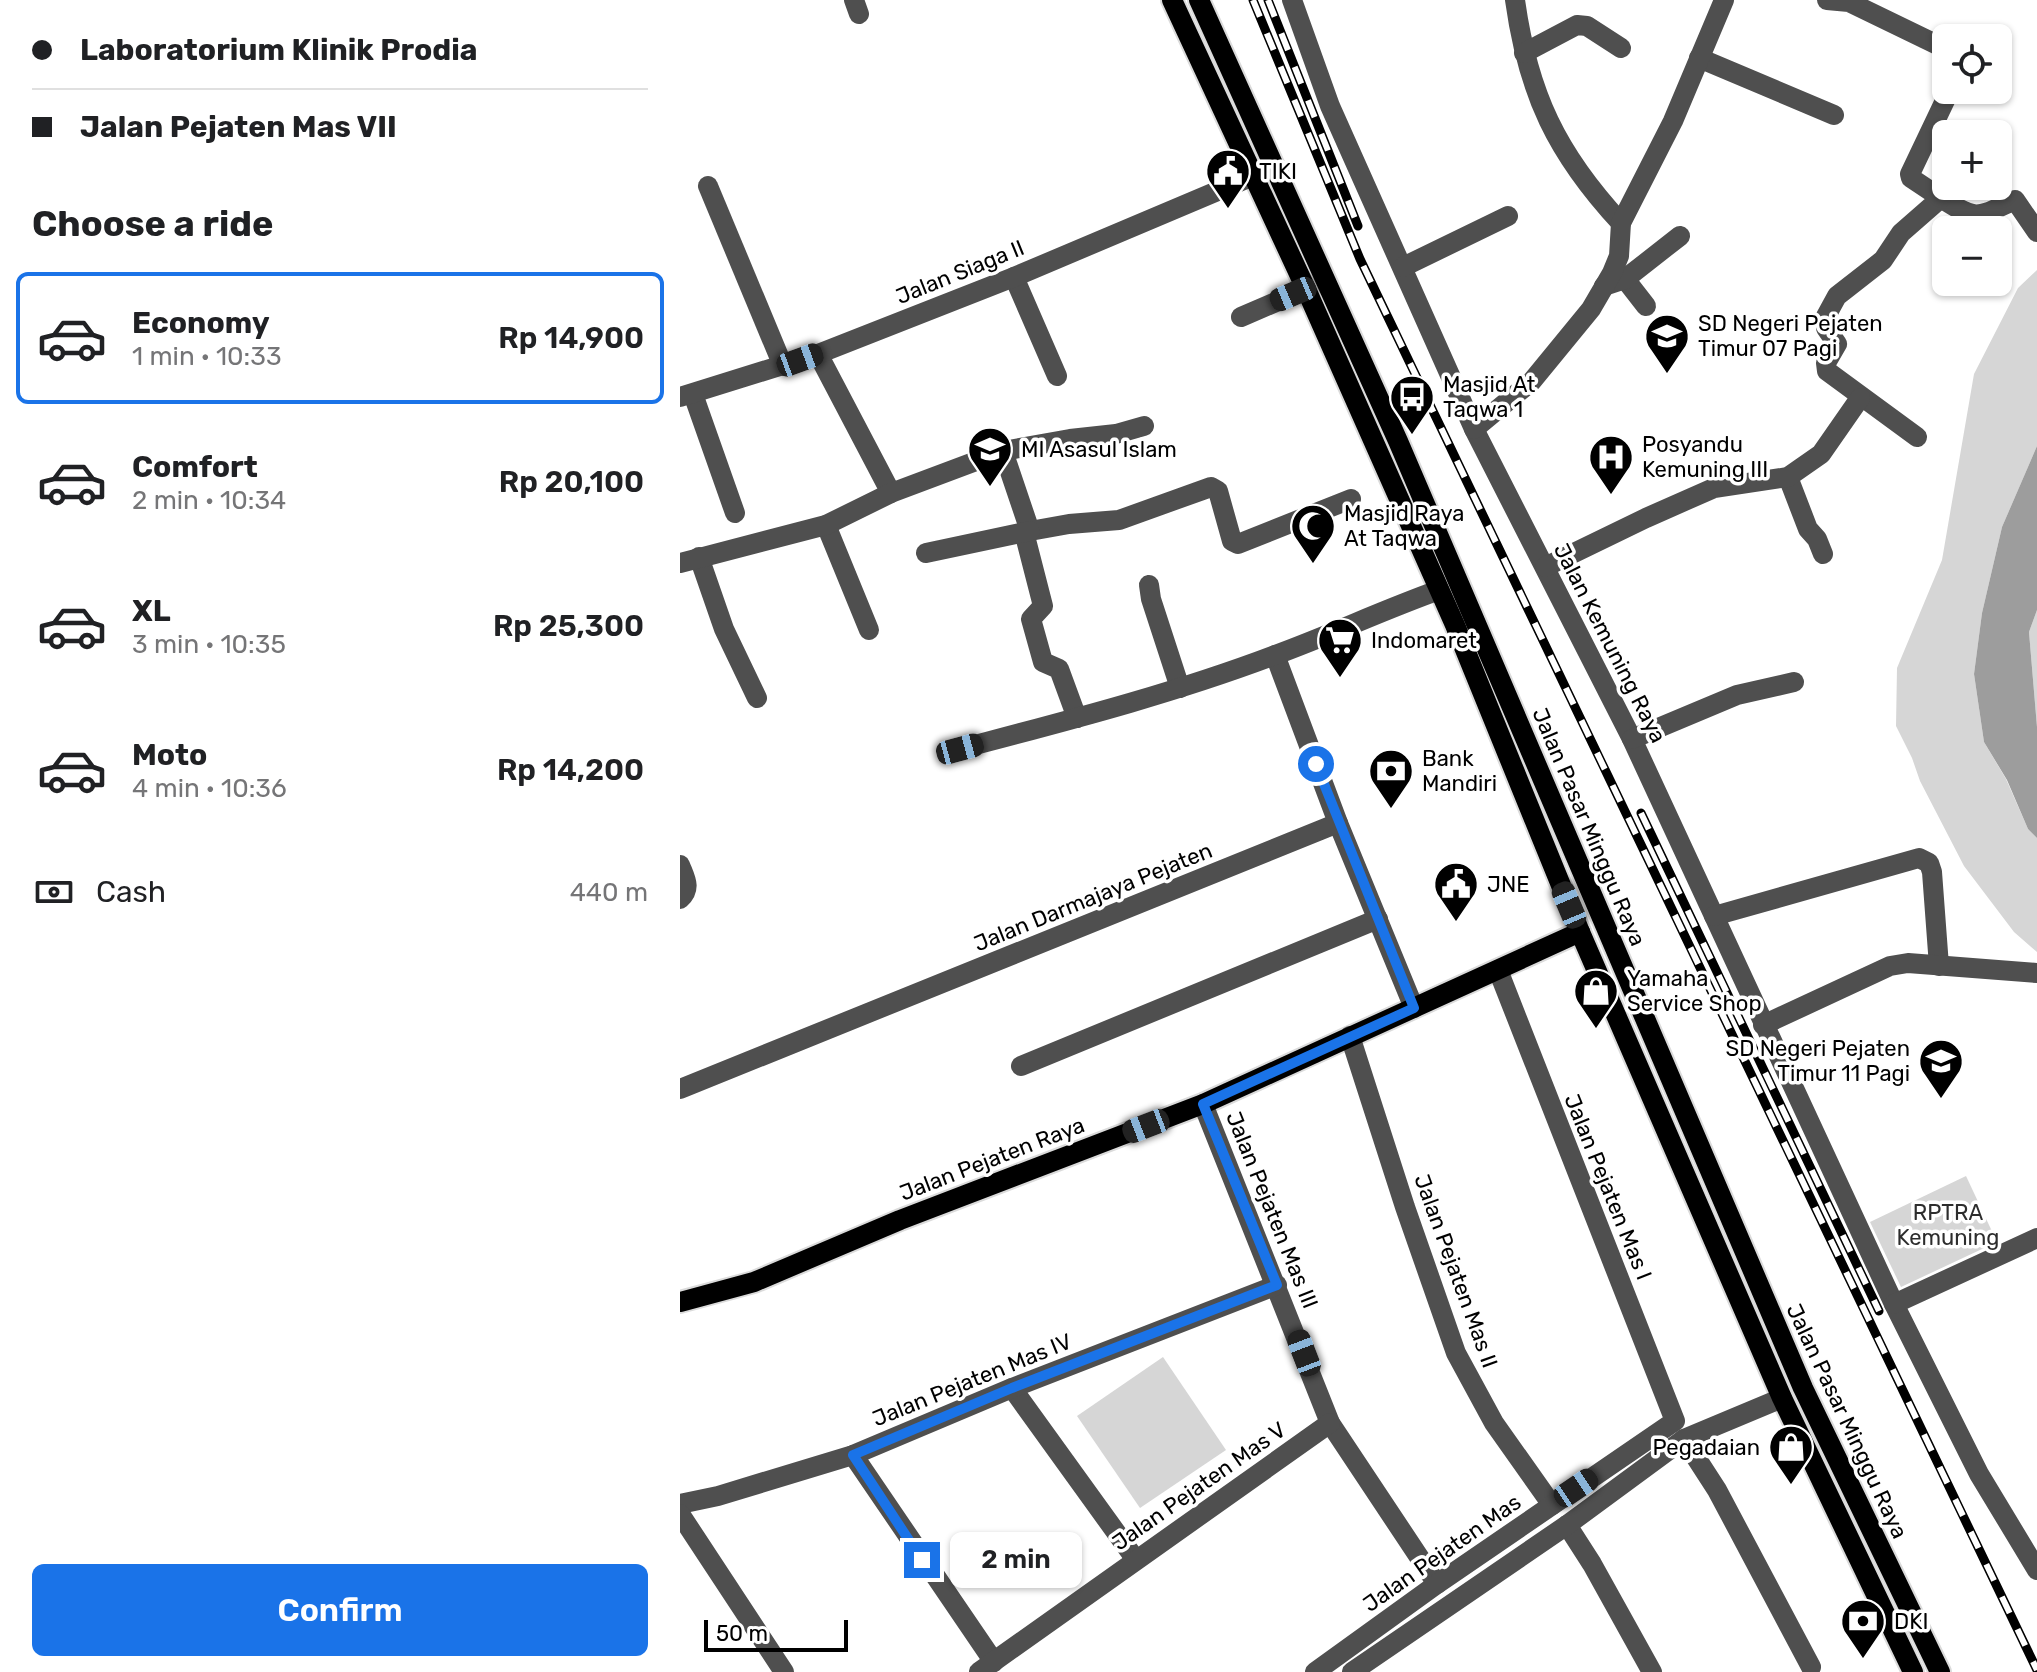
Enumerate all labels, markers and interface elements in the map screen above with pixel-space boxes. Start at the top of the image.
map controls [1932,24,2012,296]
button: locate [1932,24,2012,104]
text: Laboratorium Klinik Prodia [80,32,477,68]
text: Jalan Pejaten Mas VII [80,109,397,145]
button: + [1932,120,2012,200]
public building icon: TIKI [1204,147,1252,210]
place label: TIKI [1259,158,1297,185]
text: Choose a ride [32,202,273,245]
button: − [1932,216,2012,296]
street label: Jalan Siaga II [892,234,1028,310]
car [1266,274,1320,314]
icon: car [36,302,108,374]
text: Economy [132,305,270,341]
place label: SD Negeri Pejaten Timur 07 Pagi [1698,310,1883,362]
school or university icon: SD Negeri Pejaten Timur 07 Pagi [1643,312,1691,375]
text: Rp 14,900 [498,320,644,356]
text: 1 min · 10:33 [132,341,282,372]
car [773,341,827,379]
place label: Masjid At Taqwa 1 [1443,371,1536,423]
bus stop icon: Masjid At Taqwa 1 [1388,373,1436,436]
school or university icon: MI Asasul Islam [966,425,1014,488]
place label: Posyandu Kemuning III [1642,431,1768,483]
hospital icon: Posyandu Kemuning III [1587,433,1635,496]
place label: MI Asasul Islam [1021,436,1177,463]
icon: car [36,446,108,518]
text: Comfort [132,449,258,485]
text: Rp 20,100 [499,464,644,500]
text: 2 min · 10:34 [132,485,286,516]
place label: Masjid Raya At Taqwa [1344,500,1464,552]
mosque icon: Masjid Raya At Taqwa [1289,502,1337,565]
street label: Jalan Kemuning Raya [1548,539,1672,747]
icon: car [36,590,108,662]
text: XL [132,593,171,629]
text: Rp 25,300 [493,608,644,644]
supermarket icon: Indomaret [1316,616,1364,679]
place label: Indomaret [1371,627,1477,654]
text: 3 min · 10:35 [132,629,286,660]
street label: Jalan Pasar Minggu Raya [1527,704,1651,950]
car [934,731,986,767]
icon: car [36,734,108,806]
text: Moto [132,737,207,773]
place label: Bank Mandiri [1422,745,1497,797]
route start [1298,746,1334,782]
bank icon: Bank Mandiri [1367,747,1415,810]
text: Rp 14,200 [497,752,644,788]
text: 4 min · 10:36 [132,773,287,804]
street label: Jalan Darmajaya Pejaten [970,837,1216,957]
public building icon: JNE [1432,860,1480,923]
icon: cash [32,870,76,914]
place label: JNE [1487,871,1530,898]
text: Cash [96,874,166,910]
text: 440 m [570,877,648,908]
car [1549,878,1589,932]
place label: Yamaha Service Shop [1627,965,1762,1017]
shop icon: Yamaha Service Shop [1572,967,1620,1030]
place label: SD Negeri Pejaten Timur 11 Pagi [1725,1035,1910,1087]
school or university icon: SD Negeri Pejaten Timur 11 Pagi [1917,1037,1965,1100]
street label: Jalan Pejaten Mas I [1558,1090,1658,1284]
car [1119,1106,1173,1146]
street label: Jalan Pejaten Mas III [1220,1108,1324,1312]
street label: Jalan Pejaten Raya [896,1111,1088,1207]
street label: Jalan Pejaten Mas II [1408,1171,1504,1371]
park label: RPTRA Kemuning [1897,1199,1999,1251]
street label: Jalan Pasar Minggu Raya [1781,1299,1913,1543]
car [1284,1326,1324,1380]
street label: Jalan Pejaten Mas IV [868,1328,1076,1432]
street label: Jalan Pejaten Mas V [1107,1416,1291,1556]
shop icon: Pegadaian [1767,1423,1815,1486]
place label: Pegadaian [1652,1434,1760,1461]
car [1549,1465,1603,1511]
street label: Jalan Pejaten Mas [1358,1488,1526,1618]
callout: 2 min [950,1532,1082,1588]
route end [904,1542,940,1578]
text: 2 min [981,1544,1051,1575]
button: Confirm [32,1564,648,1656]
bank icon: DKI [1839,1597,1887,1660]
place label: DKI [1894,1608,1928,1635]
scale bar [704,1616,848,1652]
text: 50 m [716,1620,768,1647]

